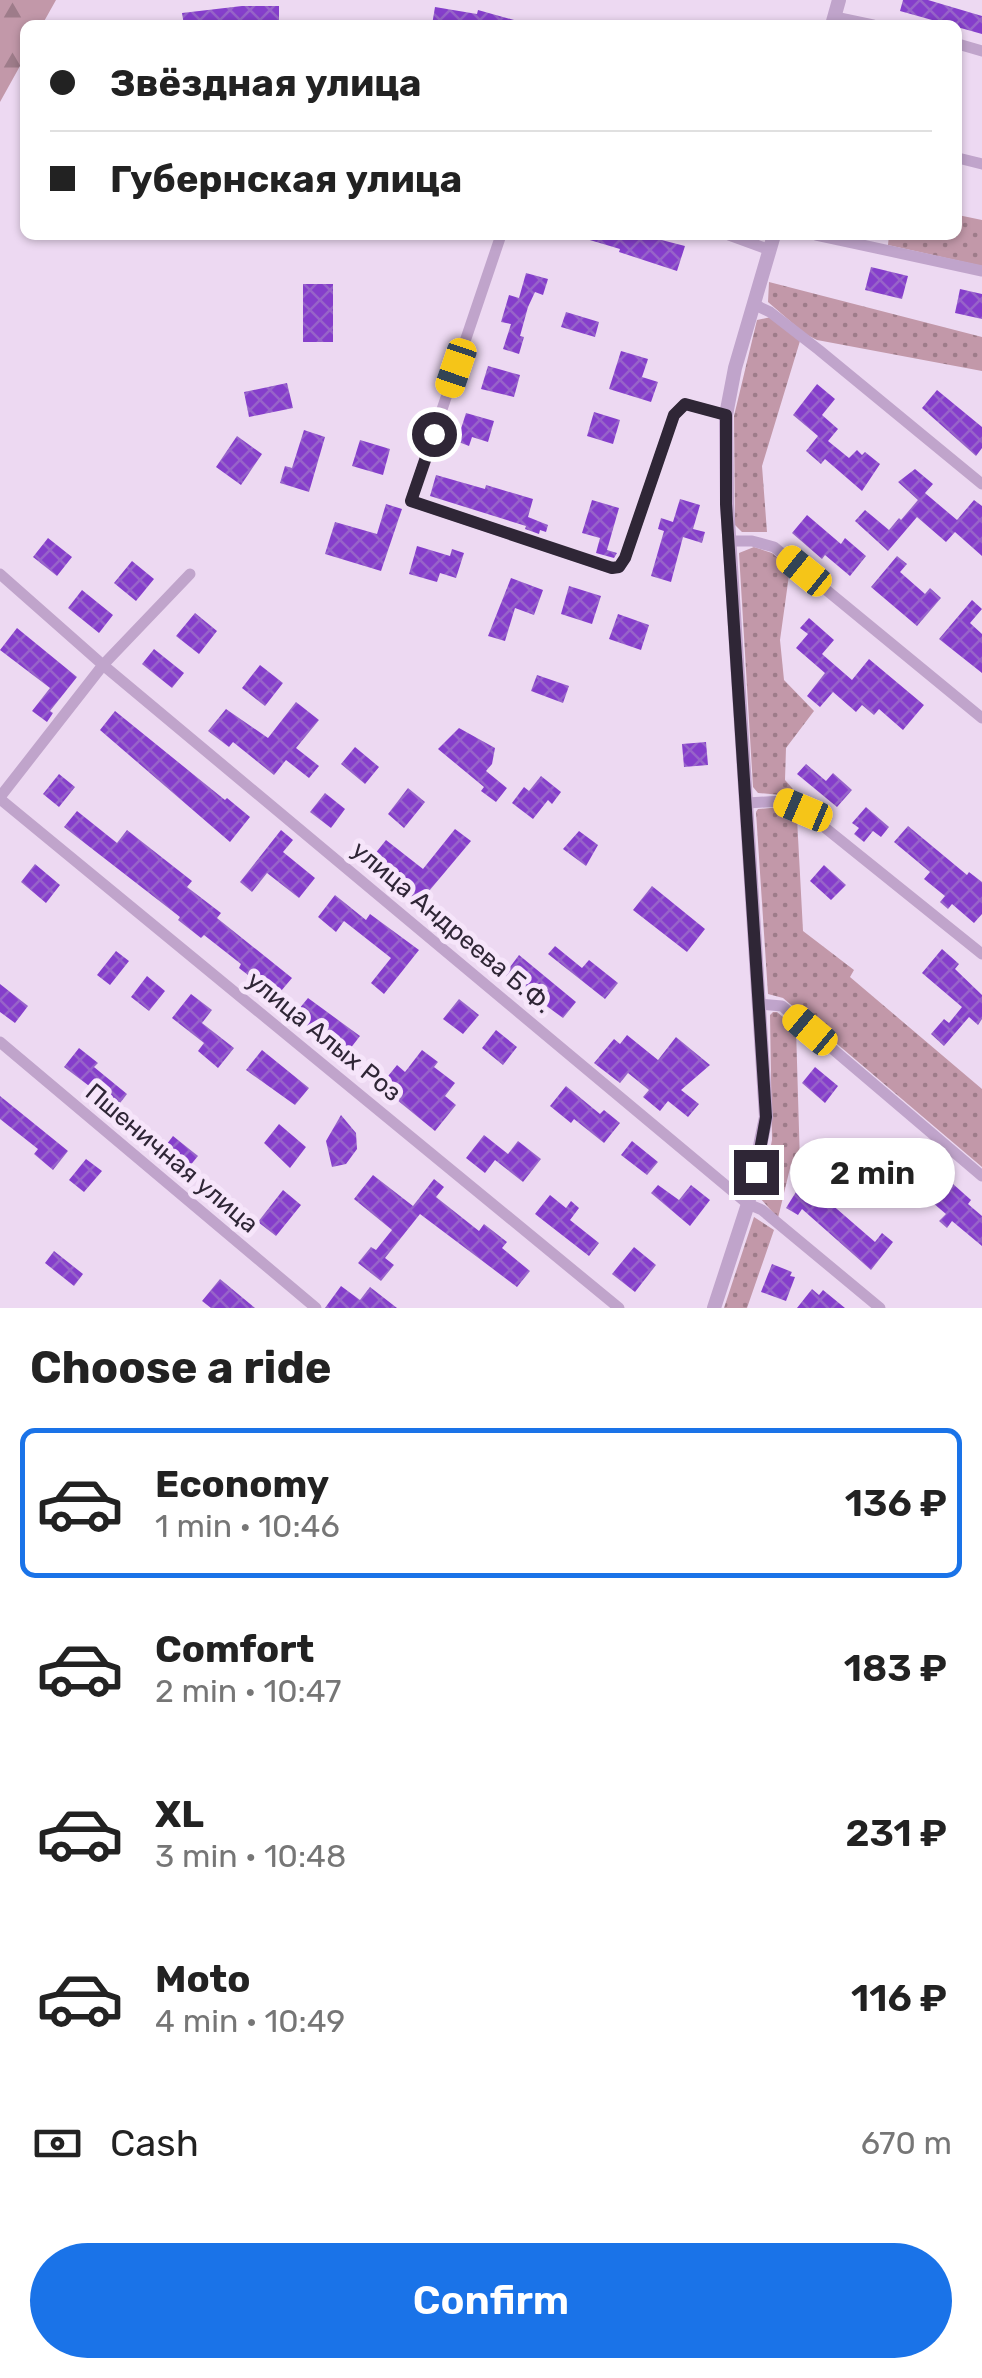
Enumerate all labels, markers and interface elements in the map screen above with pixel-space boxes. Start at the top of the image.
text: Звёздная улица [110,60,422,106]
text: Губернская улица [110,156,462,202]
car [432,335,480,401]
route start [412,412,457,457]
car [771,540,837,602]
car [770,784,836,836]
street label: улица Андреева Б.Ф. [346,835,558,1019]
street label: улица Алых Роз [241,965,407,1107]
car [777,999,843,1061]
street label: Пшеничная улица [80,1077,264,1239]
callout: 2 min [791,1137,956,1207]
route end [734,1150,779,1195]
text: 2 min [830,1154,915,1192]
text: Choose a ride [30,1341,332,1394]
icon: car [35,1458,125,1548]
text: Economy [155,1461,329,1507]
text: 136 ₽ [845,1480,947,1526]
text: 1 min · 10:46 [155,1507,340,1545]
icon: car [35,1623,125,1713]
text: Comfort [155,1626,314,1672]
text: 183 ₽ [844,1645,947,1691]
text: 2 min · 10:47 [155,1672,341,1710]
icon: car [35,1788,125,1878]
text: XL [155,1791,204,1837]
text: 231 ₽ [845,1810,947,1856]
text: 3 min · 10:48 [155,1837,346,1875]
icon: car [35,1953,125,2043]
text: Moto [155,1956,251,2002]
text: 116 ₽ [851,1975,947,2021]
text: 4 min · 10:49 [155,2002,345,2040]
icon: cash [30,2116,85,2171]
text: Cash [110,2120,199,2166]
text: 670 m [861,2124,952,2162]
button: Confirm [30,2243,952,2358]

